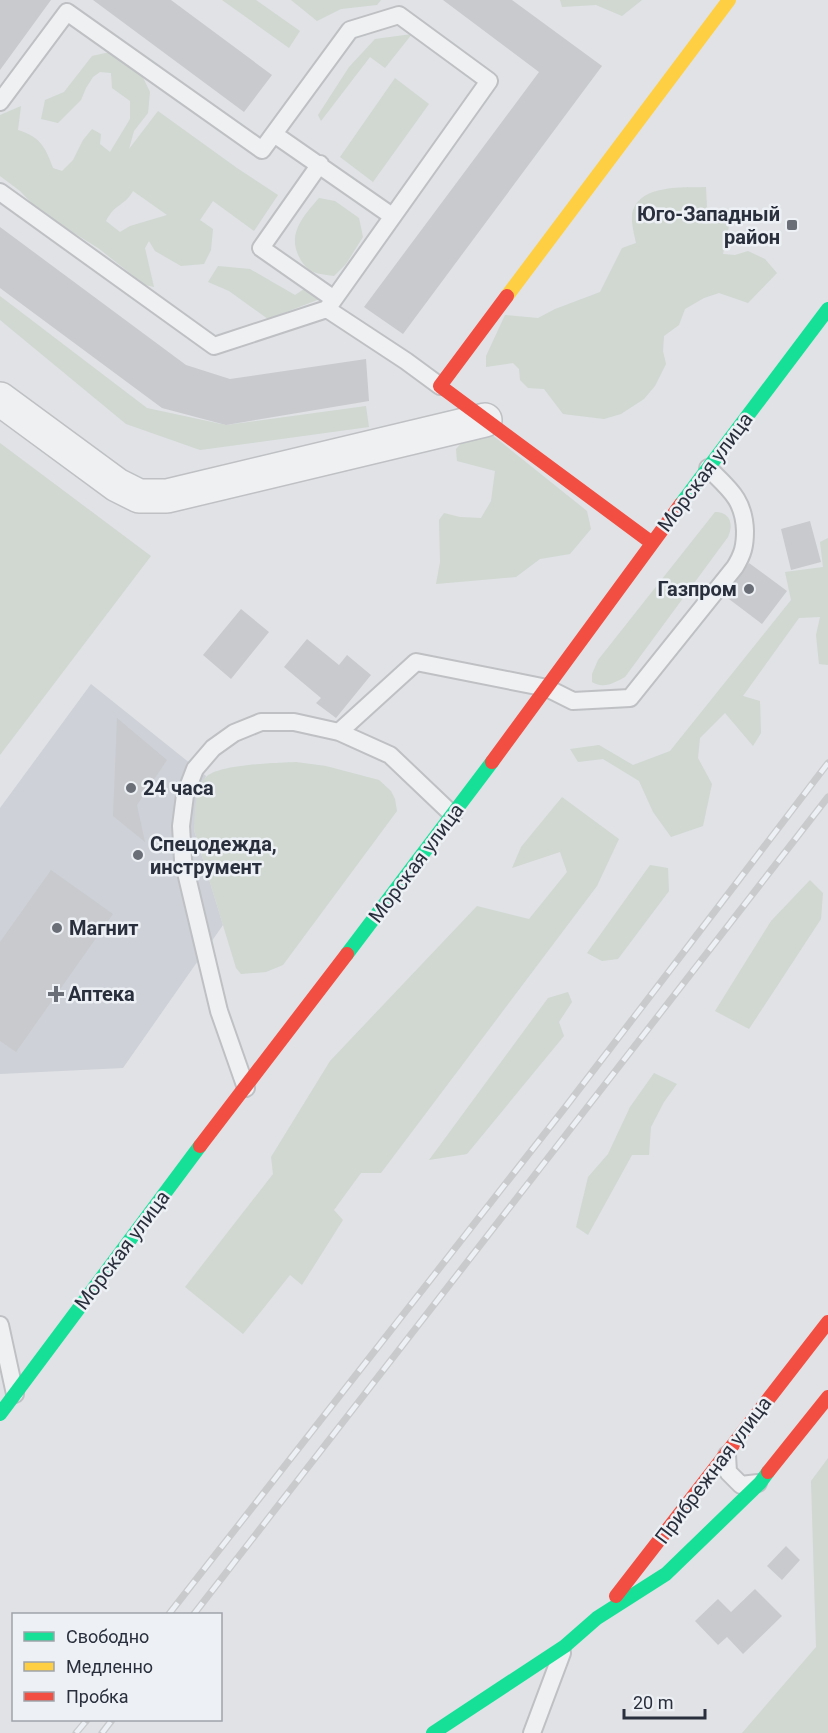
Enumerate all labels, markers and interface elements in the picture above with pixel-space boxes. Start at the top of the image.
place label: Юго-Западный район [637,202,780,249]
marker: Юго-Западный район [785,218,799,232]
street label: Морская улица [652,408,758,536]
place label: Газпром [658,577,737,601]
marker: Газпром [742,582,756,596]
place label: 24 часа [143,776,214,800]
marker: 24 часа [124,781,138,795]
street label: Морская улица [363,799,469,927]
place label: Спецодежда, инструмент [150,832,277,879]
marker: Спецодежда, инструмент [131,848,145,862]
place label: Магнит [69,916,138,940]
marker: Магнит [50,921,64,935]
place label: Аптека [68,982,135,1006]
marker: Аптека [49,987,63,1001]
street label: Морская улица [69,1186,175,1314]
street label: Прибрежная улица [650,1392,776,1548]
legend [12,1613,222,1721]
text: Свободно [66,1626,149,1647]
text: Медленно [66,1656,153,1677]
scale bar [624,1682,705,1720]
text: Пробка [66,1686,129,1707]
text: 20 m [633,1692,673,1713]

